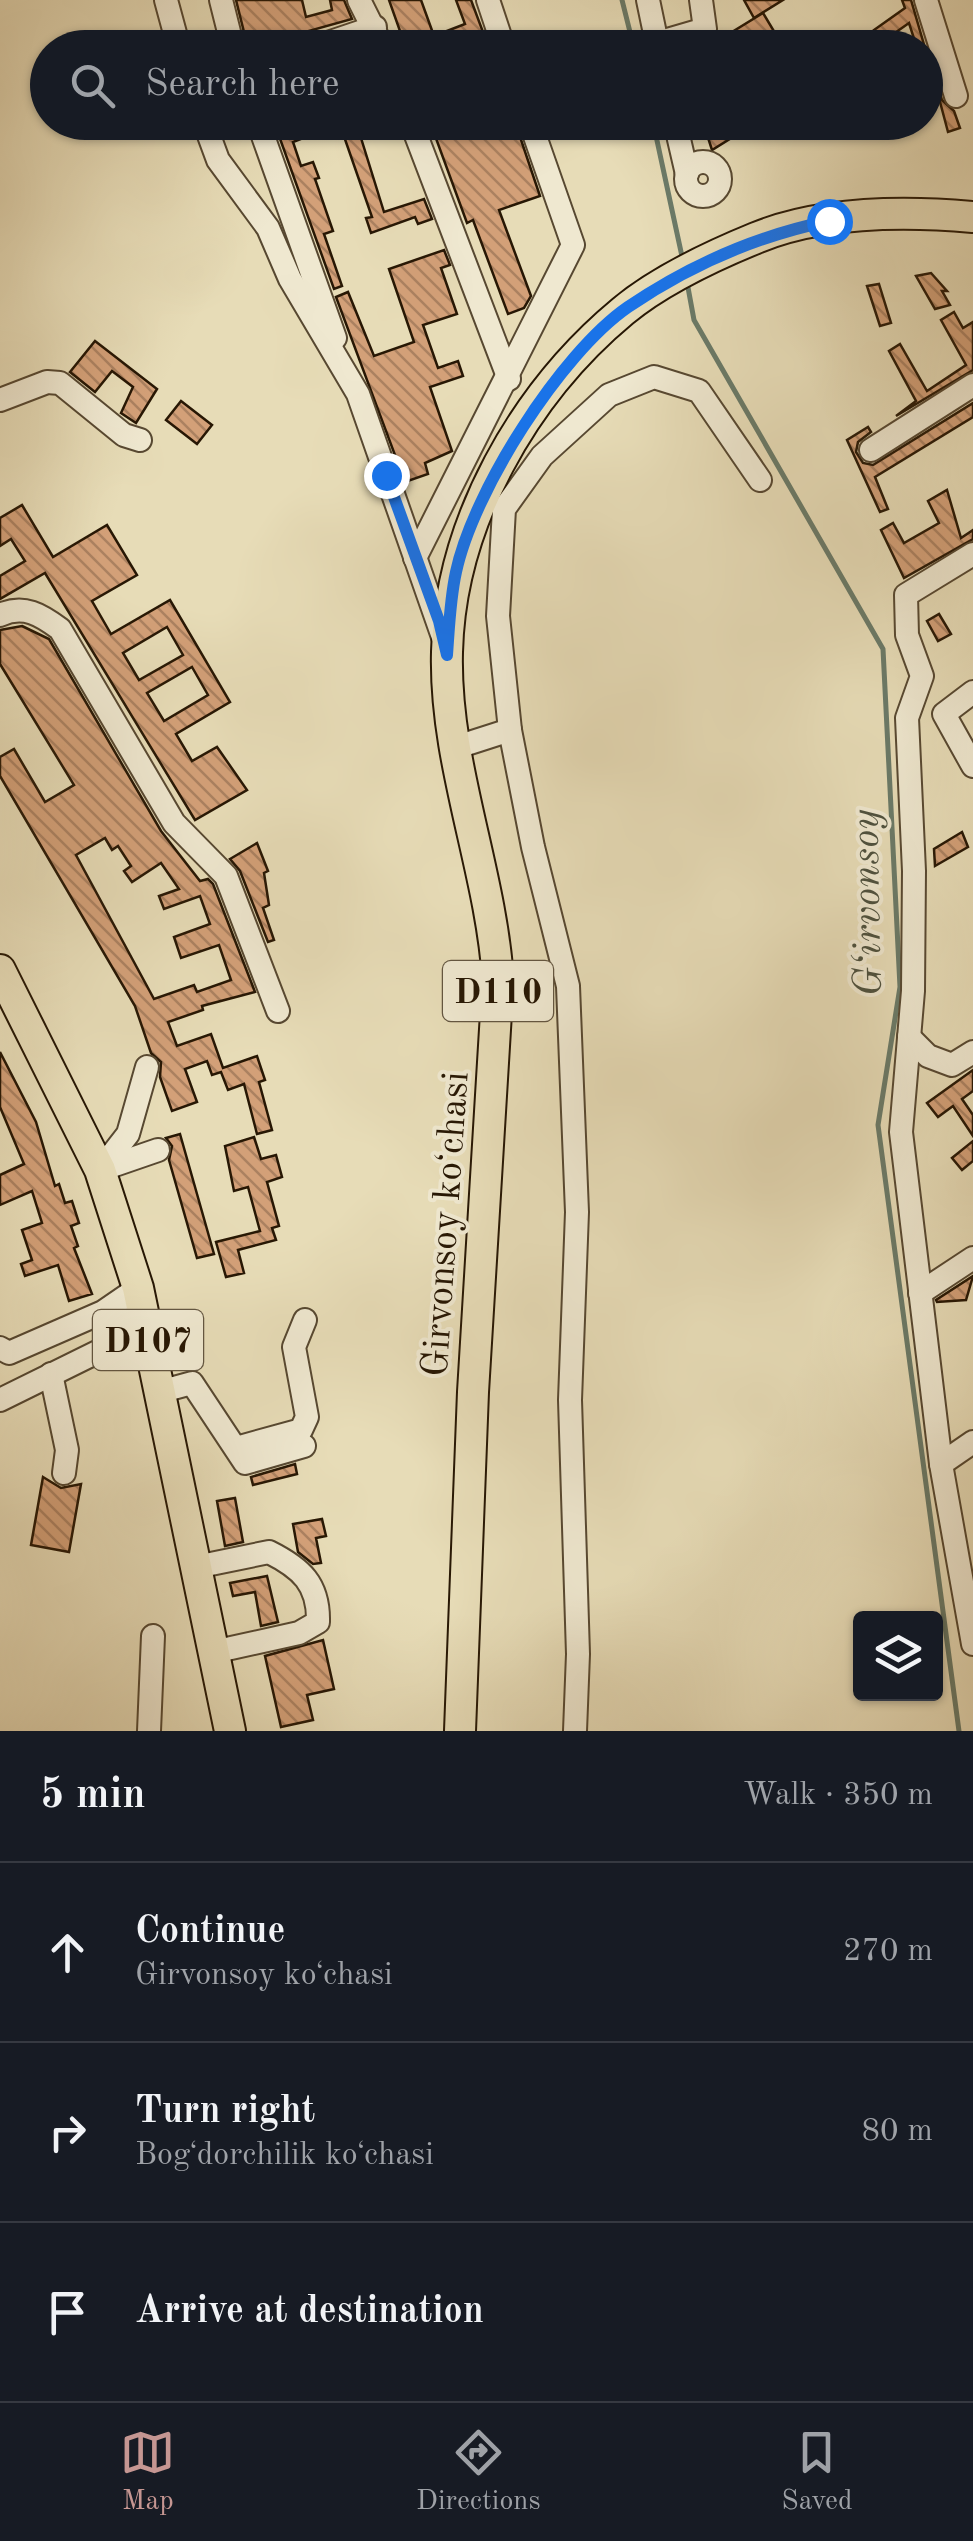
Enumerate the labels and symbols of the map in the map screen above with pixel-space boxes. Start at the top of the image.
route start [807,199,853,245]
route end [364,453,410,499]
water label: G‘irvonsoy [847,808,891,997]
road number: D110 [443,961,553,1021]
street label: Girvonsoy koʻchasi [417,1070,477,1378]
road number: D107 [93,1310,203,1370]

